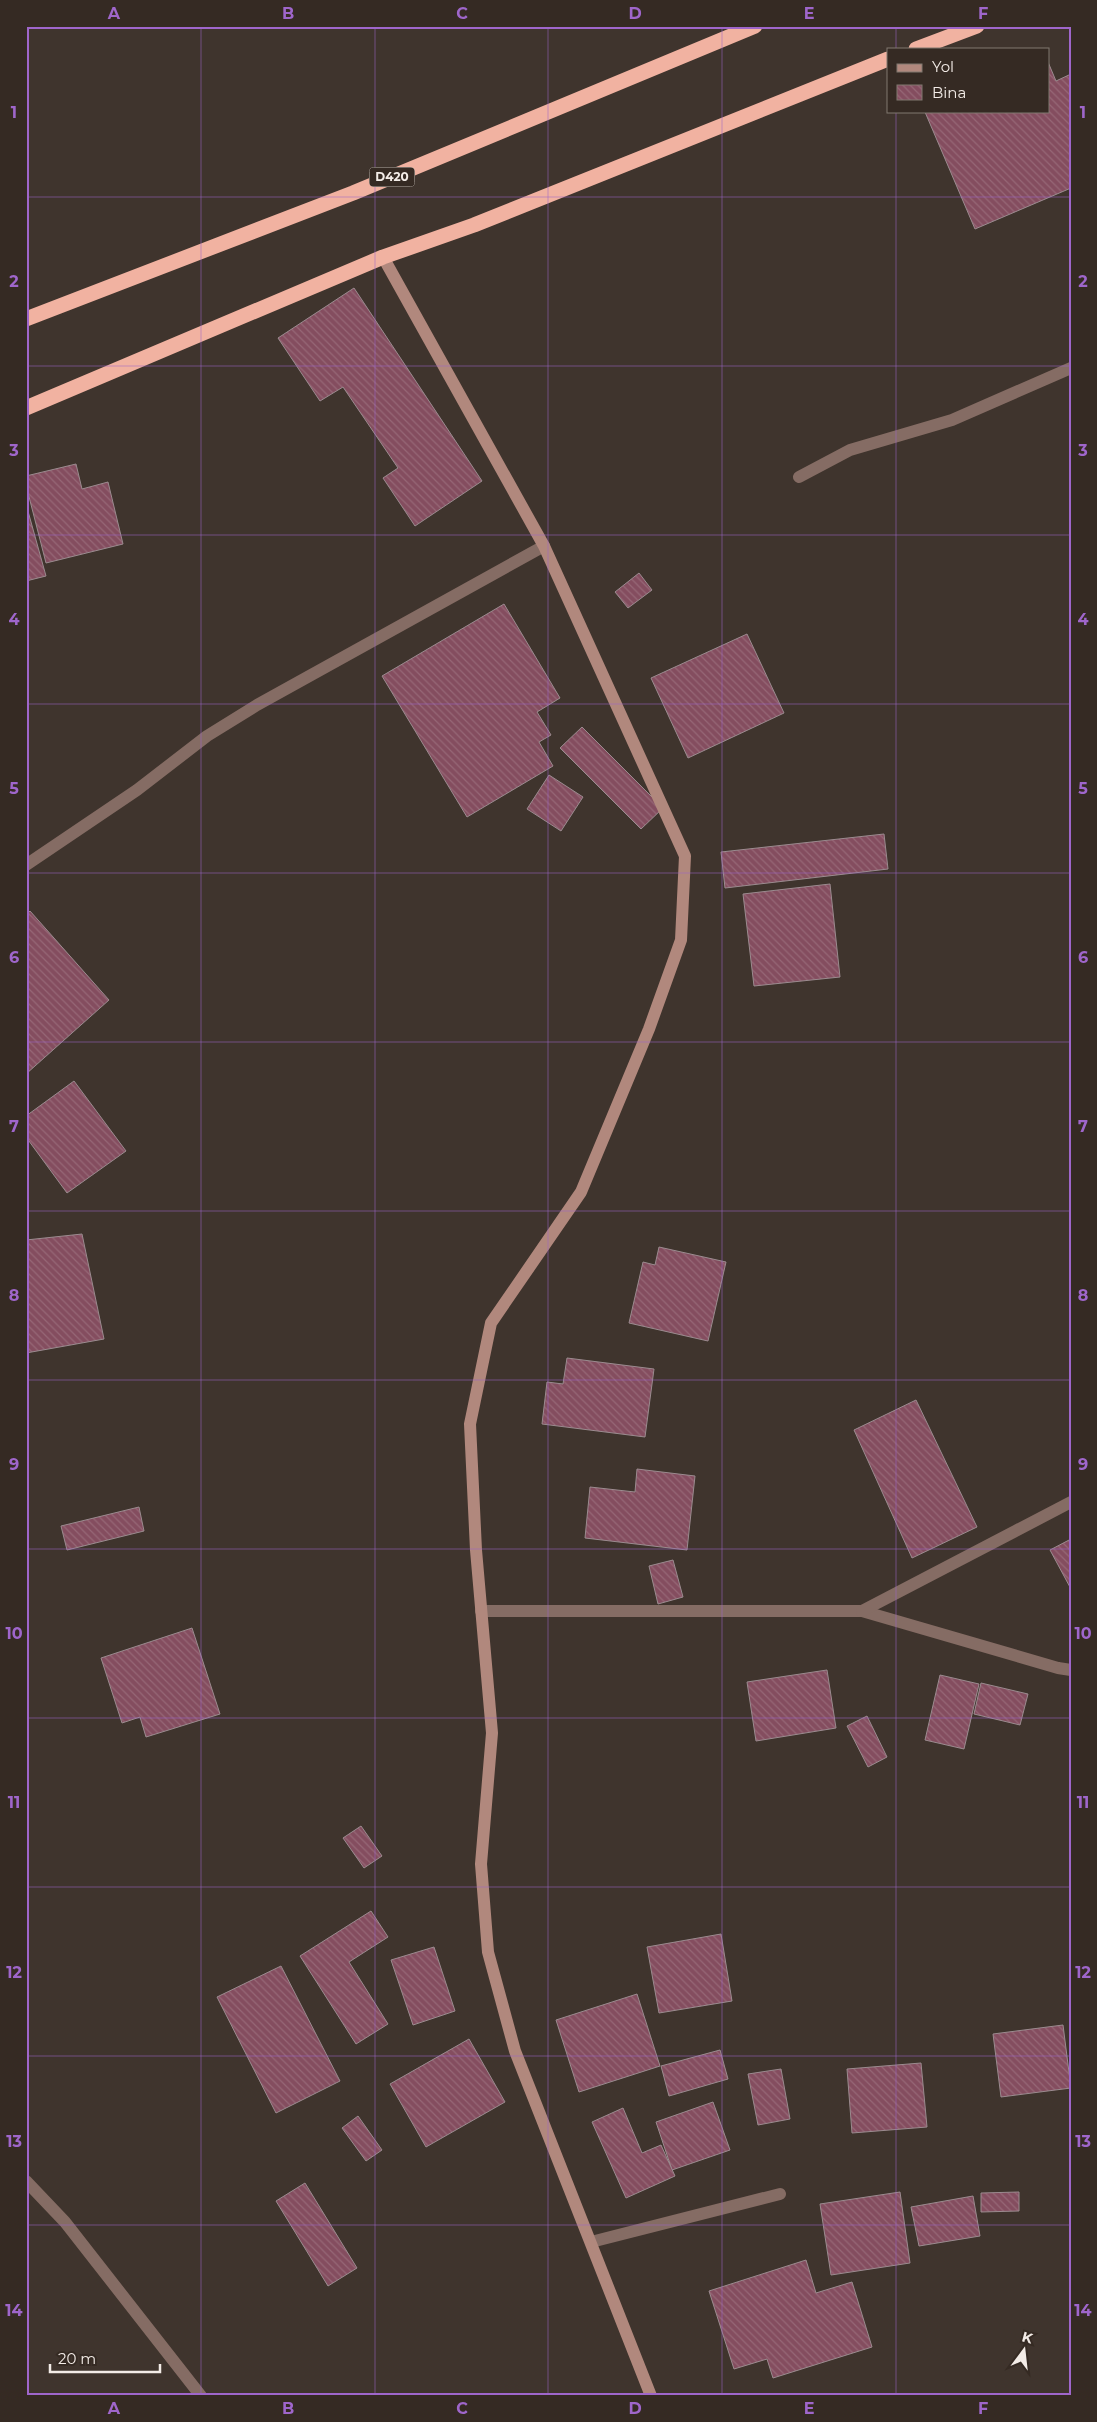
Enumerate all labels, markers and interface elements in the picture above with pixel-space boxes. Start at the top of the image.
text: A [107,4,121,23]
text: B [282,4,294,23]
text: C [456,4,468,23]
text: D [628,4,642,23]
text: E [804,4,814,23]
text: F [978,4,988,23]
legend [887,48,1050,112]
text: Yol [932,57,954,76]
text: Bina [932,83,966,102]
text: 1 [11,103,17,122]
text: 1 [1080,103,1086,122]
road number: D420 [370,168,414,186]
text: 2 [9,272,19,291]
text: 2 [1078,272,1088,291]
text: 3 [8,441,19,460]
text: 3 [1077,441,1088,460]
text: 4 [8,610,20,629]
text: 4 [1077,610,1089,629]
text: 5 [9,779,19,798]
text: 5 [1078,779,1088,798]
text: 6 [9,948,19,967]
text: 6 [1078,948,1088,967]
text: 7 [9,1117,19,1136]
text: 7 [1078,1117,1088,1136]
text: 8 [9,1286,19,1305]
text: 8 [1078,1286,1088,1305]
text: 9 [9,1455,19,1474]
text: 9 [1078,1455,1088,1474]
text: 10 [5,1624,23,1643]
text: 10 [1074,1624,1092,1643]
text: 11 [8,1793,20,1812]
text: 11 [1077,1793,1089,1812]
text: 12 [6,1963,22,1982]
text: 12 [1075,1963,1091,1982]
text: 13 [6,2132,22,2151]
text: 13 [1075,2132,1091,2151]
text: 14 [5,2301,23,2320]
text: 14 [1074,2301,1092,2320]
north arrow [1000,2324,1050,2374]
text: K [1020,2327,1035,2348]
scale bar [50,2342,160,2374]
text: 20 m [58,2349,96,2368]
text: A [107,2399,121,2418]
text: B [282,2399,294,2418]
text: C [456,2399,468,2418]
text: D [628,2399,642,2418]
text: E [804,2399,814,2418]
text: F [978,2399,988,2418]

